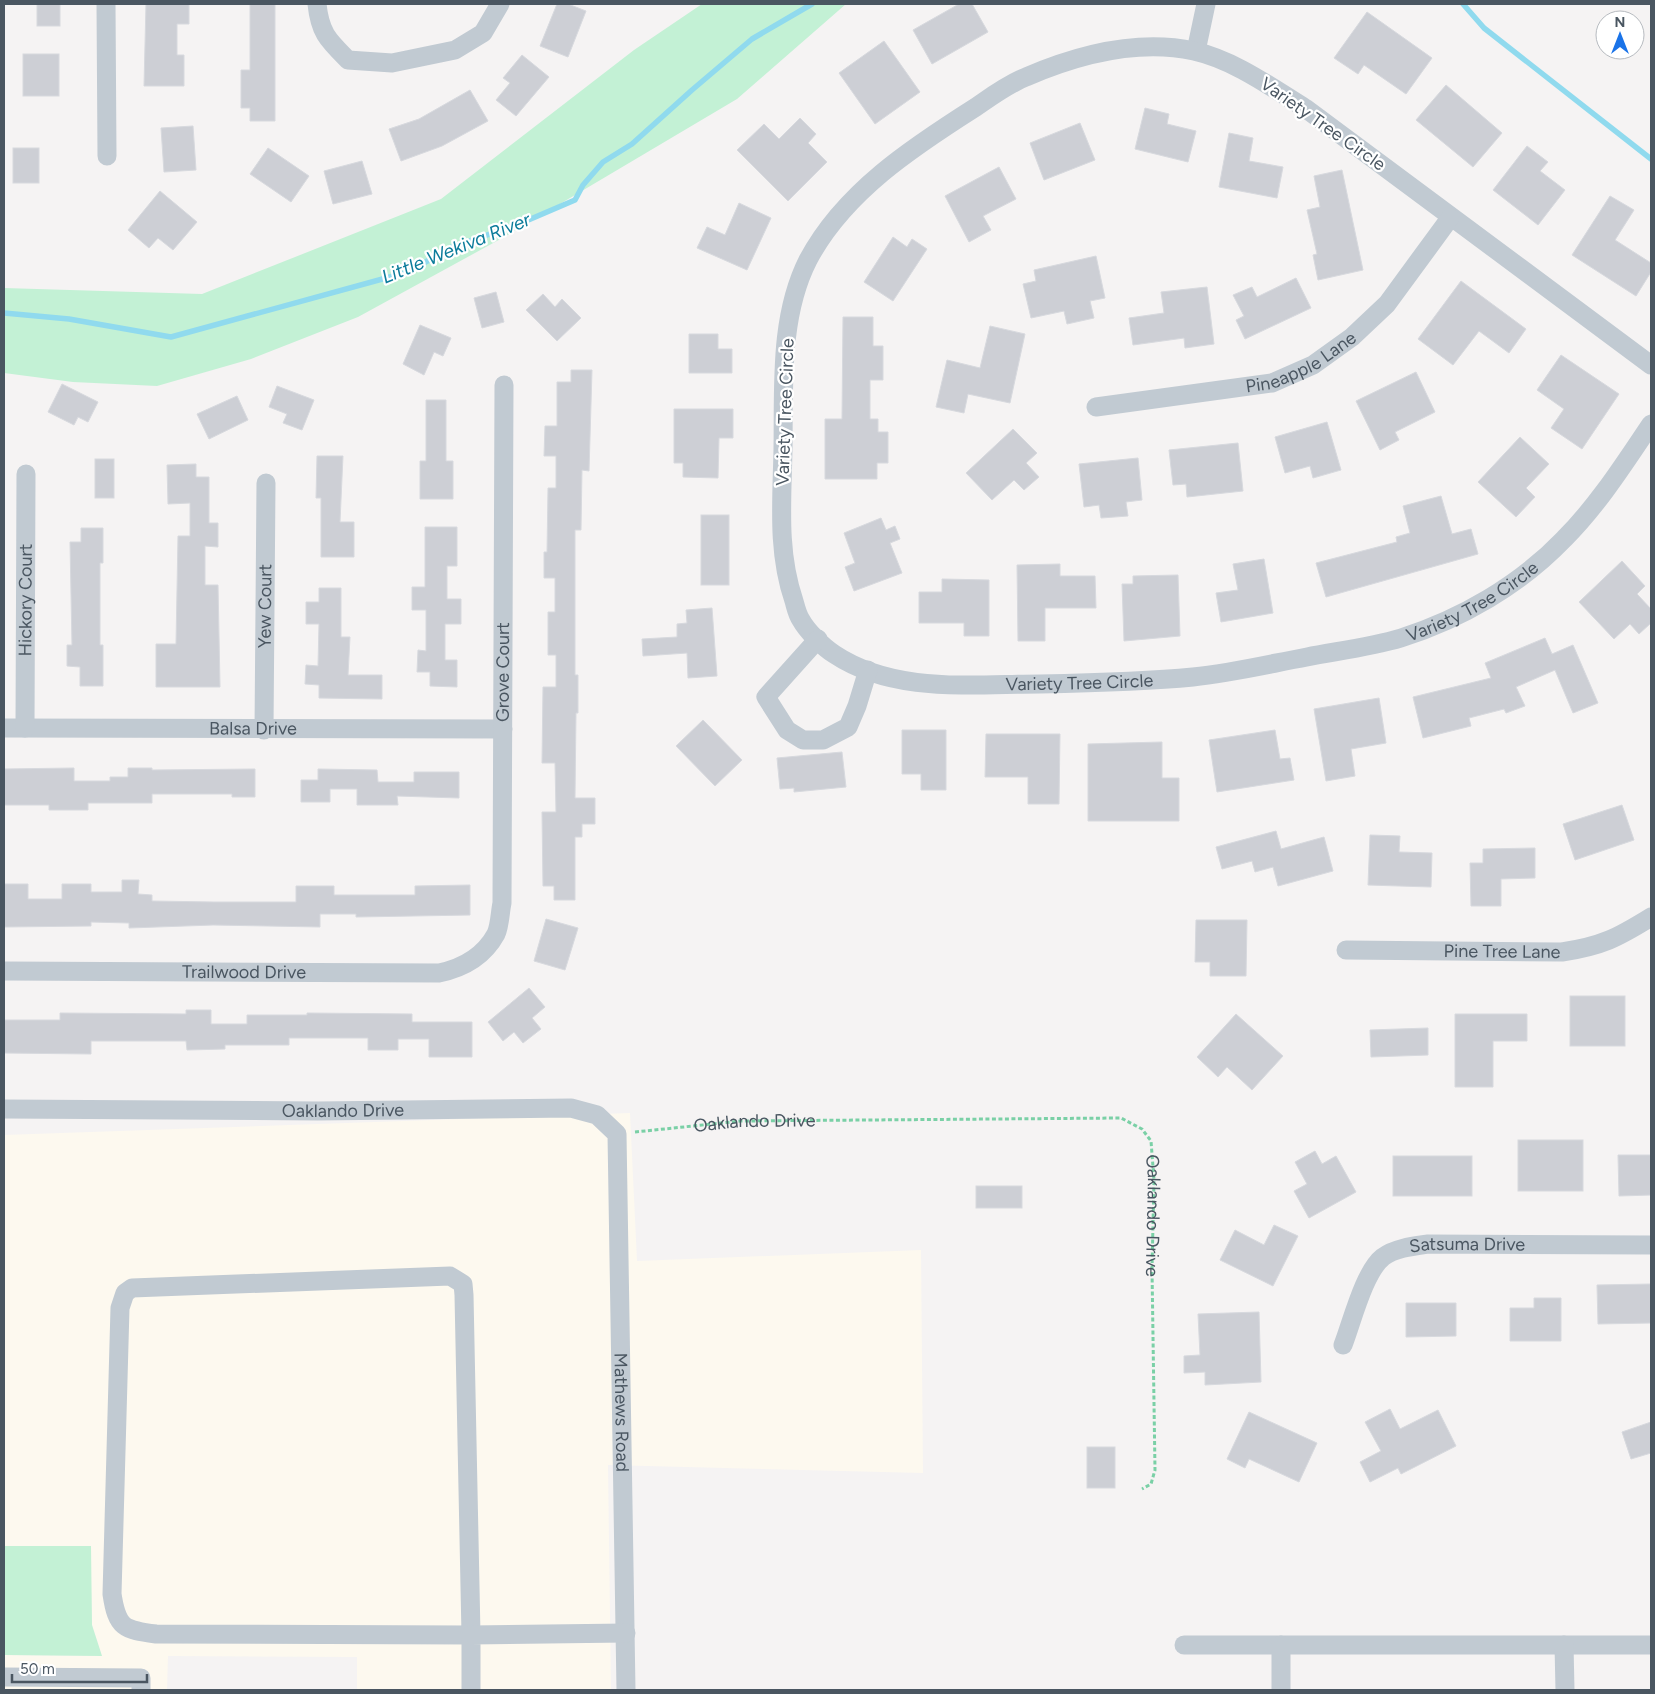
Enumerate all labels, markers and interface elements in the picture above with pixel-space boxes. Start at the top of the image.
north arrow [1595,10,1645,60]
text: N [1615,14,1625,31]
street label: Variety Tree Circle [1256,73,1390,175]
water label: Little Wekiva River [378,208,534,288]
street label: Pineapple Lane [1244,327,1361,397]
street label: Variety Tree Circle [771,338,799,486]
street label: Hickory Court [14,543,37,656]
street label: Variety Tree Circle [1403,556,1543,646]
street label: Yew Court [254,564,276,648]
street label: Grove Court [492,622,514,722]
street label: Variety Tree Circle [1005,669,1154,696]
street label: Balsa Drive [209,717,297,740]
street label: Pine Tree Lane [1444,940,1561,963]
street label: Trailwood Drive [182,961,306,983]
street label: Oaklando Drive [282,1099,404,1122]
street label: Oaklando Drive [692,1109,816,1137]
street label: Oaklando Drive [1141,1154,1165,1277]
street label: Satsuma Drive [1408,1233,1525,1258]
street label: Mathews Road [610,1353,633,1472]
scale bar [12,1652,148,1684]
text: 50 m [20,1660,55,1678]

